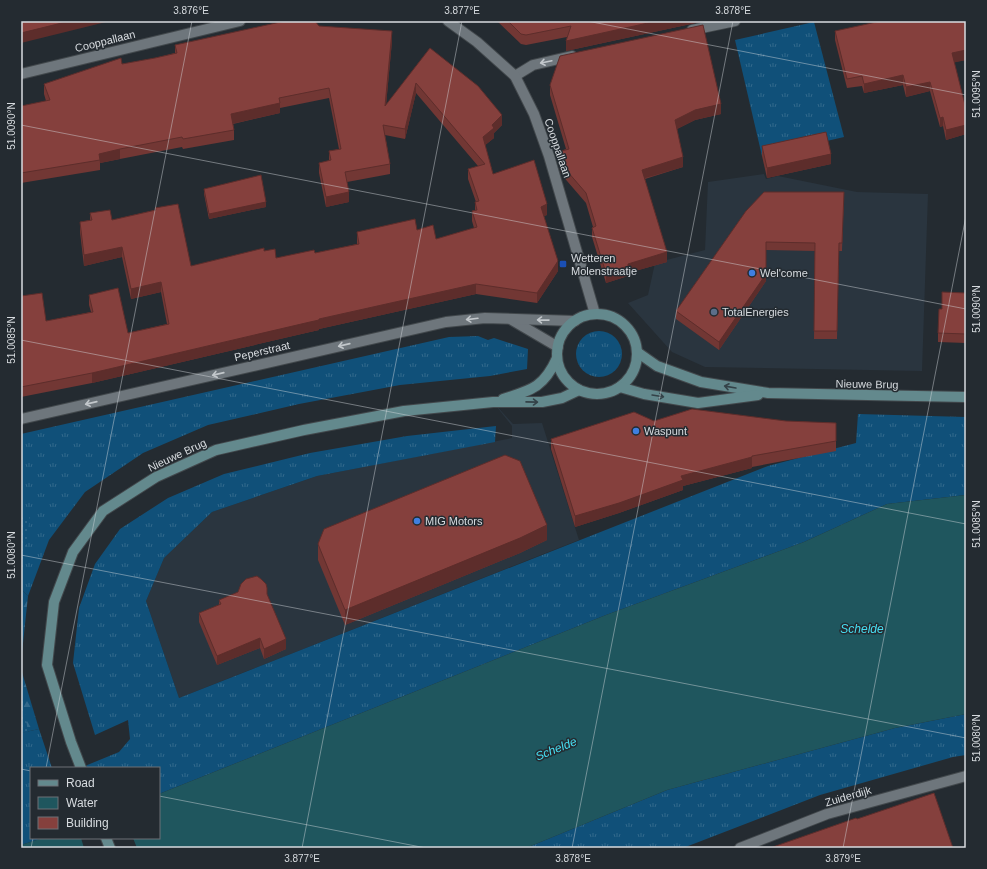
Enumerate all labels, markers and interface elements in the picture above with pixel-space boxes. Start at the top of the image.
text: 3.876°E [173,5,209,16]
text: 3.877°E [444,5,480,16]
text: 3.878°E [715,5,751,16]
street label: Cooppallaan [74,28,136,54]
one-way arrow [540,58,553,66]
text: 51.0095°N [971,70,982,118]
text: 51.0090°N [6,102,17,150]
street label: Cooppallaan [542,117,574,179]
place label: Wetteren Molenstraatje [571,252,637,277]
marker: Wetteren Molenstraatje [558,259,568,269]
place label: Wel'come [760,267,808,279]
marker: Wel'come [747,268,757,278]
text: 51.0090°N [971,285,982,333]
place label: TotalEnergies [722,306,789,318]
marker: TotalEnergies [709,307,719,317]
one-way arrow [466,315,479,323]
text: 51.0085°N [6,316,17,364]
one-way arrow [537,316,550,323]
street label: Peperstraat [233,339,291,363]
one-way arrow [338,342,351,350]
one-way arrow [211,371,224,378]
street label: Nieuwe Brug [835,377,899,391]
one-way arrow [723,382,736,390]
one-way arrow [651,392,664,400]
one-way arrow [525,398,538,406]
one-way arrow [85,399,98,407]
place label: Waspunt [644,425,687,437]
marker: Waspunt [631,426,641,436]
street label: Nieuwe Brug [146,436,208,474]
text: 51.0085°N [971,500,982,548]
place label: MIG Motors [425,515,483,527]
marker: MIG Motors [412,516,422,526]
text: 51.0080°N [6,531,17,579]
water label: Schelde [840,622,884,636]
text: 51.0080°N [971,714,982,762]
water label: Schelde [533,734,579,764]
legend [30,767,160,839]
text: Road [66,776,95,790]
street label: Zuiderdijk [823,784,873,808]
text: Water [66,796,98,810]
text: Building [66,816,109,830]
text: 3.877°E [284,853,320,864]
text: 3.878°E [555,853,591,864]
text: 3.879°E [825,853,861,864]

